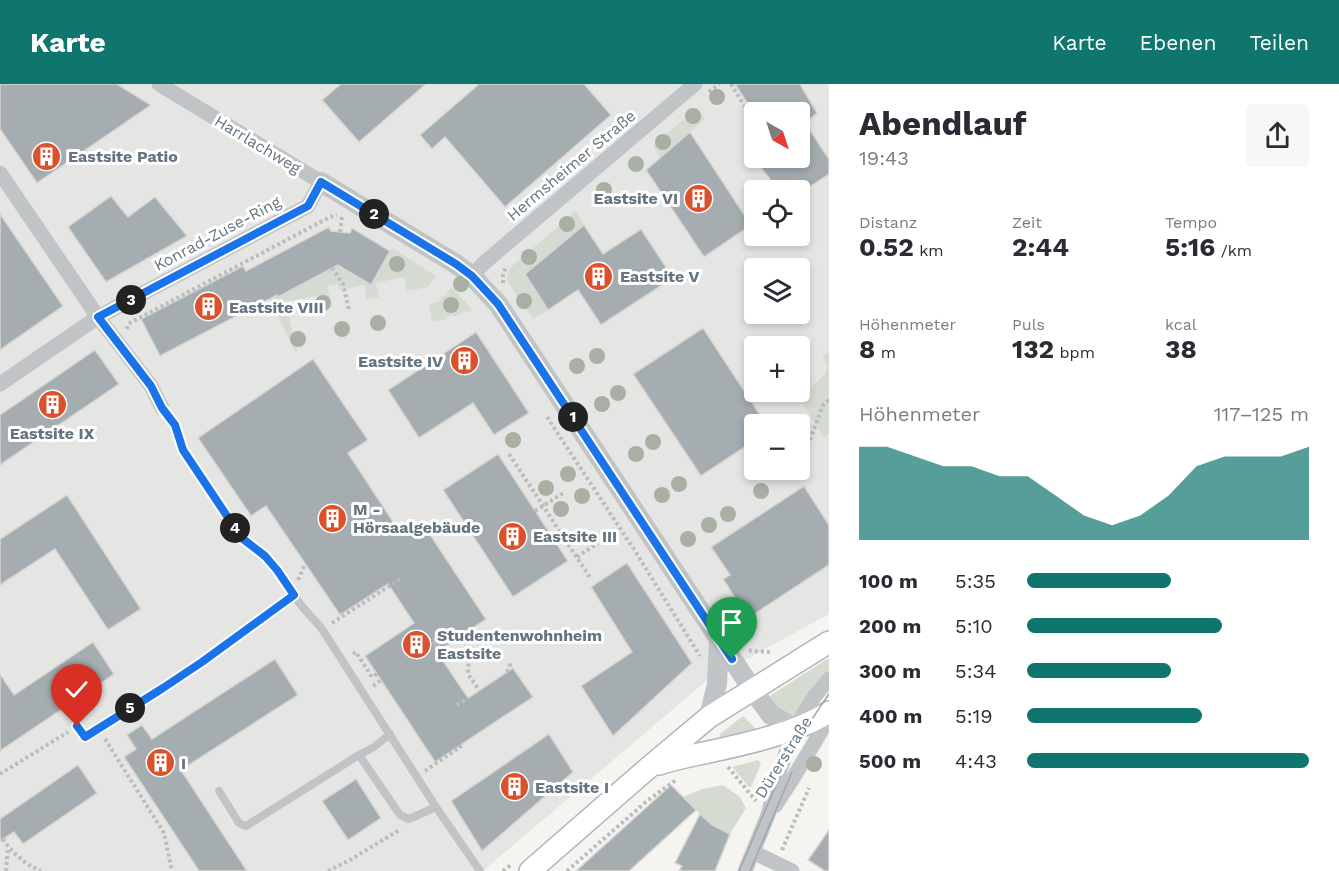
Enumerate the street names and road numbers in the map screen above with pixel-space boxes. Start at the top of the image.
street label: Hermsheimer Straße [503,106,639,225]
street label: Harrlachweg [211,111,305,178]
street label: Konrad-Zuse-Ring [151,192,284,275]
street label: Dürerstraße [751,713,816,802]

